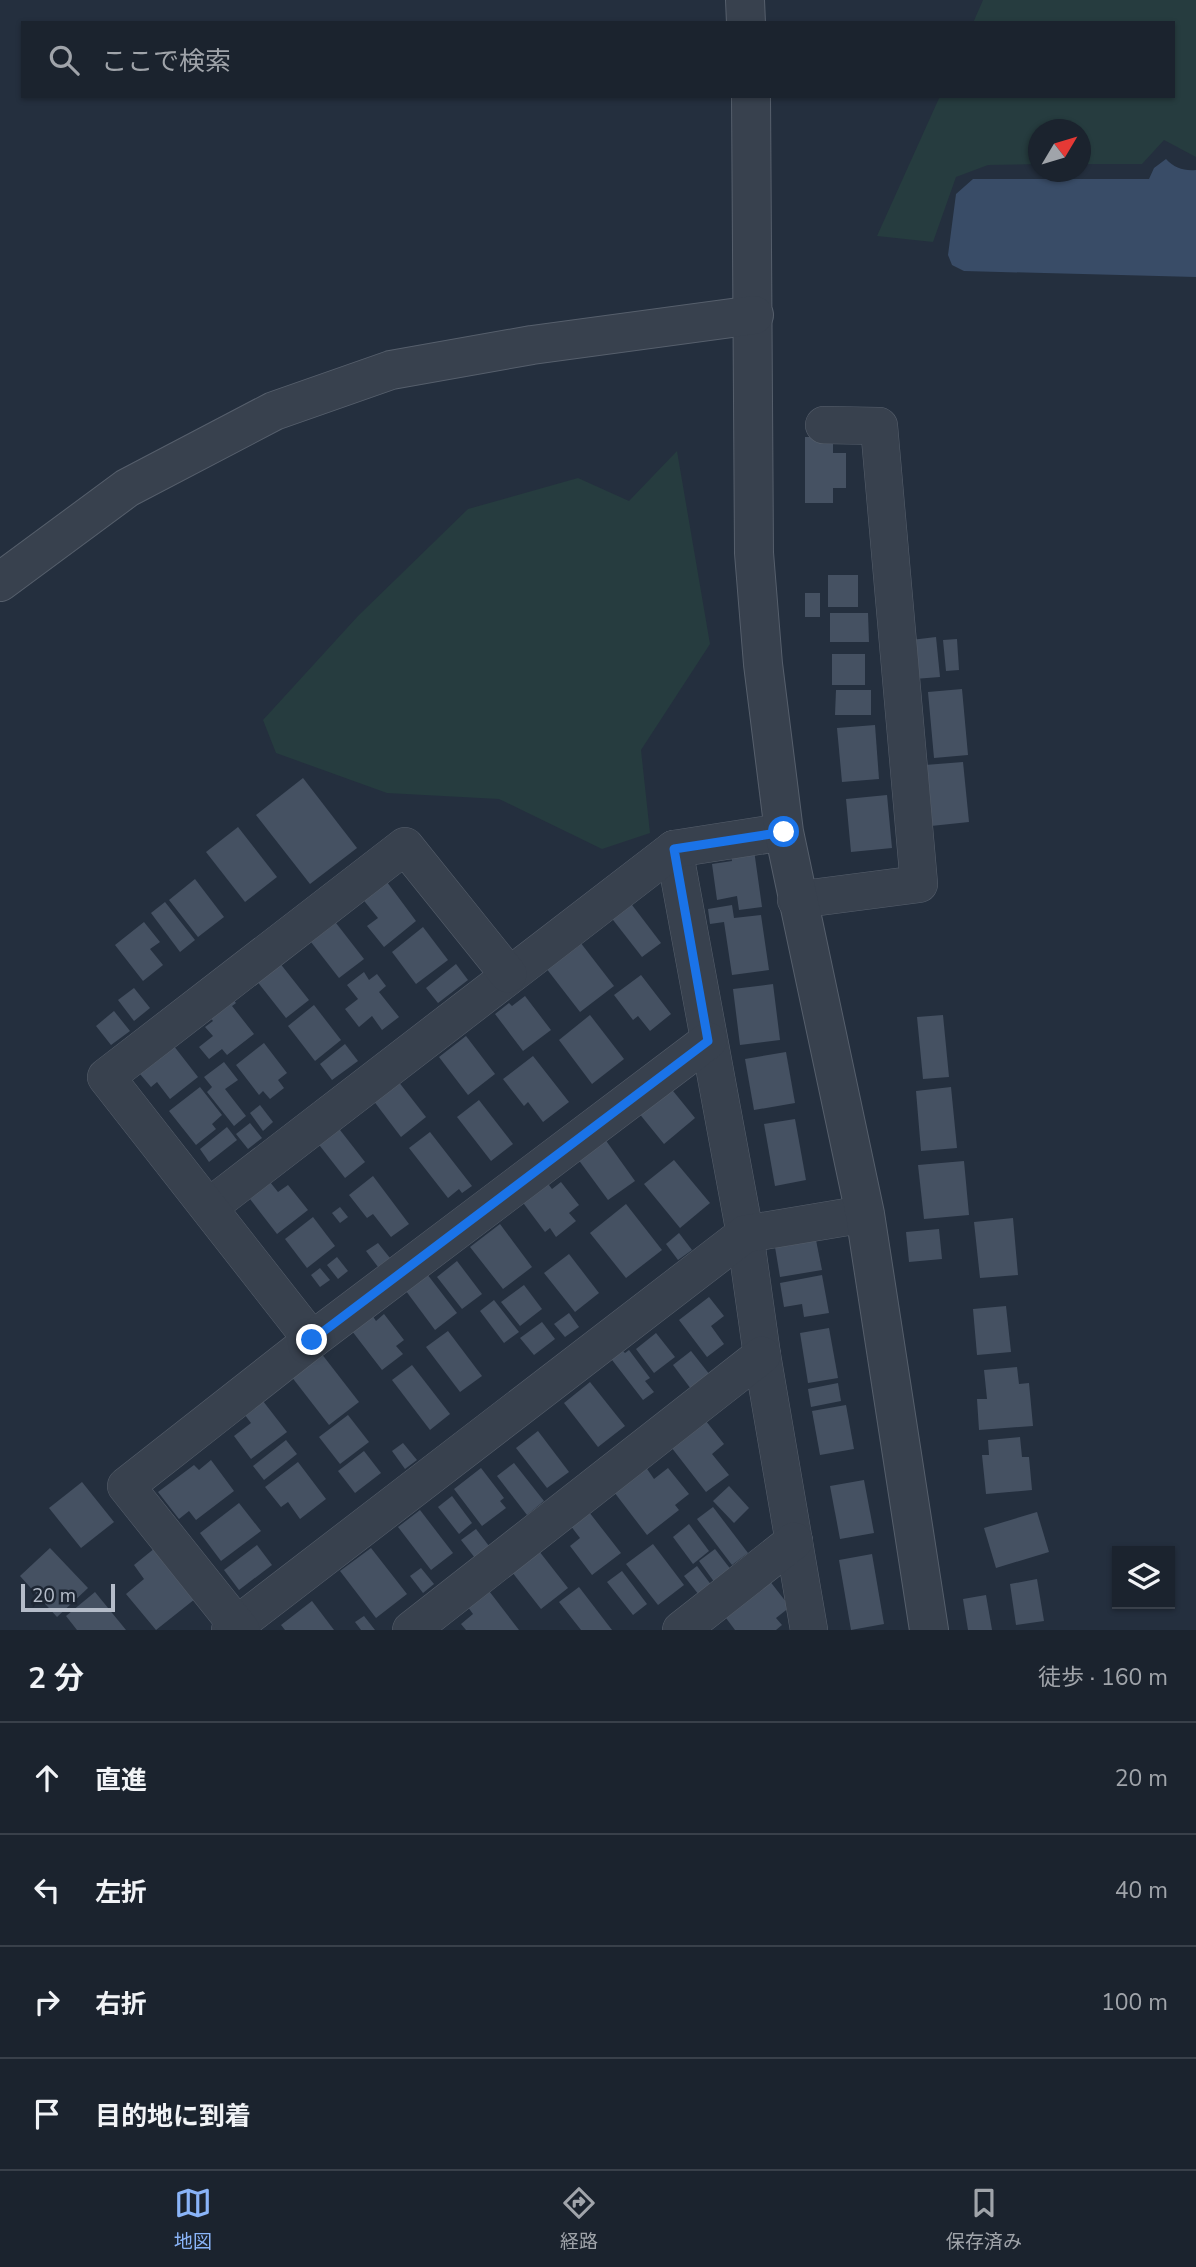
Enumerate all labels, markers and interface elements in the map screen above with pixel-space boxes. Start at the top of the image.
search box [21,21,1175,98]
icon: search [45,41,83,79]
text: ここで検索 [101,44,231,79]
north arrow [1028,119,1091,182]
route start [768,816,799,847]
route end [296,1324,327,1355]
map controls [1112,1546,1175,1609]
button: layers [1112,1546,1175,1609]
scale bar [21,1581,116,1613]
text: 20 m [32,1583,76,1609]
text: 2 分 [28,1658,84,1699]
text: 徒歩 · 160 m [1038,1662,1168,1693]
icon: ahead [28,1759,66,1797]
text: 直進 [95,1763,147,1798]
text: 20 m [1115,1763,1168,1794]
icon: left [28,1871,66,1909]
text: 左折 [95,1875,147,1910]
text: 40 m [1115,1875,1168,1906]
icon: right [28,1983,66,2021]
text: 右折 [95,1987,147,2022]
text: 100 m [1101,1987,1168,2018]
icon: arrive [28,2095,66,2133]
text: 目的地に到着 [95,2099,251,2134]
tab: 地図 [174,2184,212,2255]
tab: 経路 [560,2184,598,2255]
tab: 保存済み [946,2184,1022,2255]

